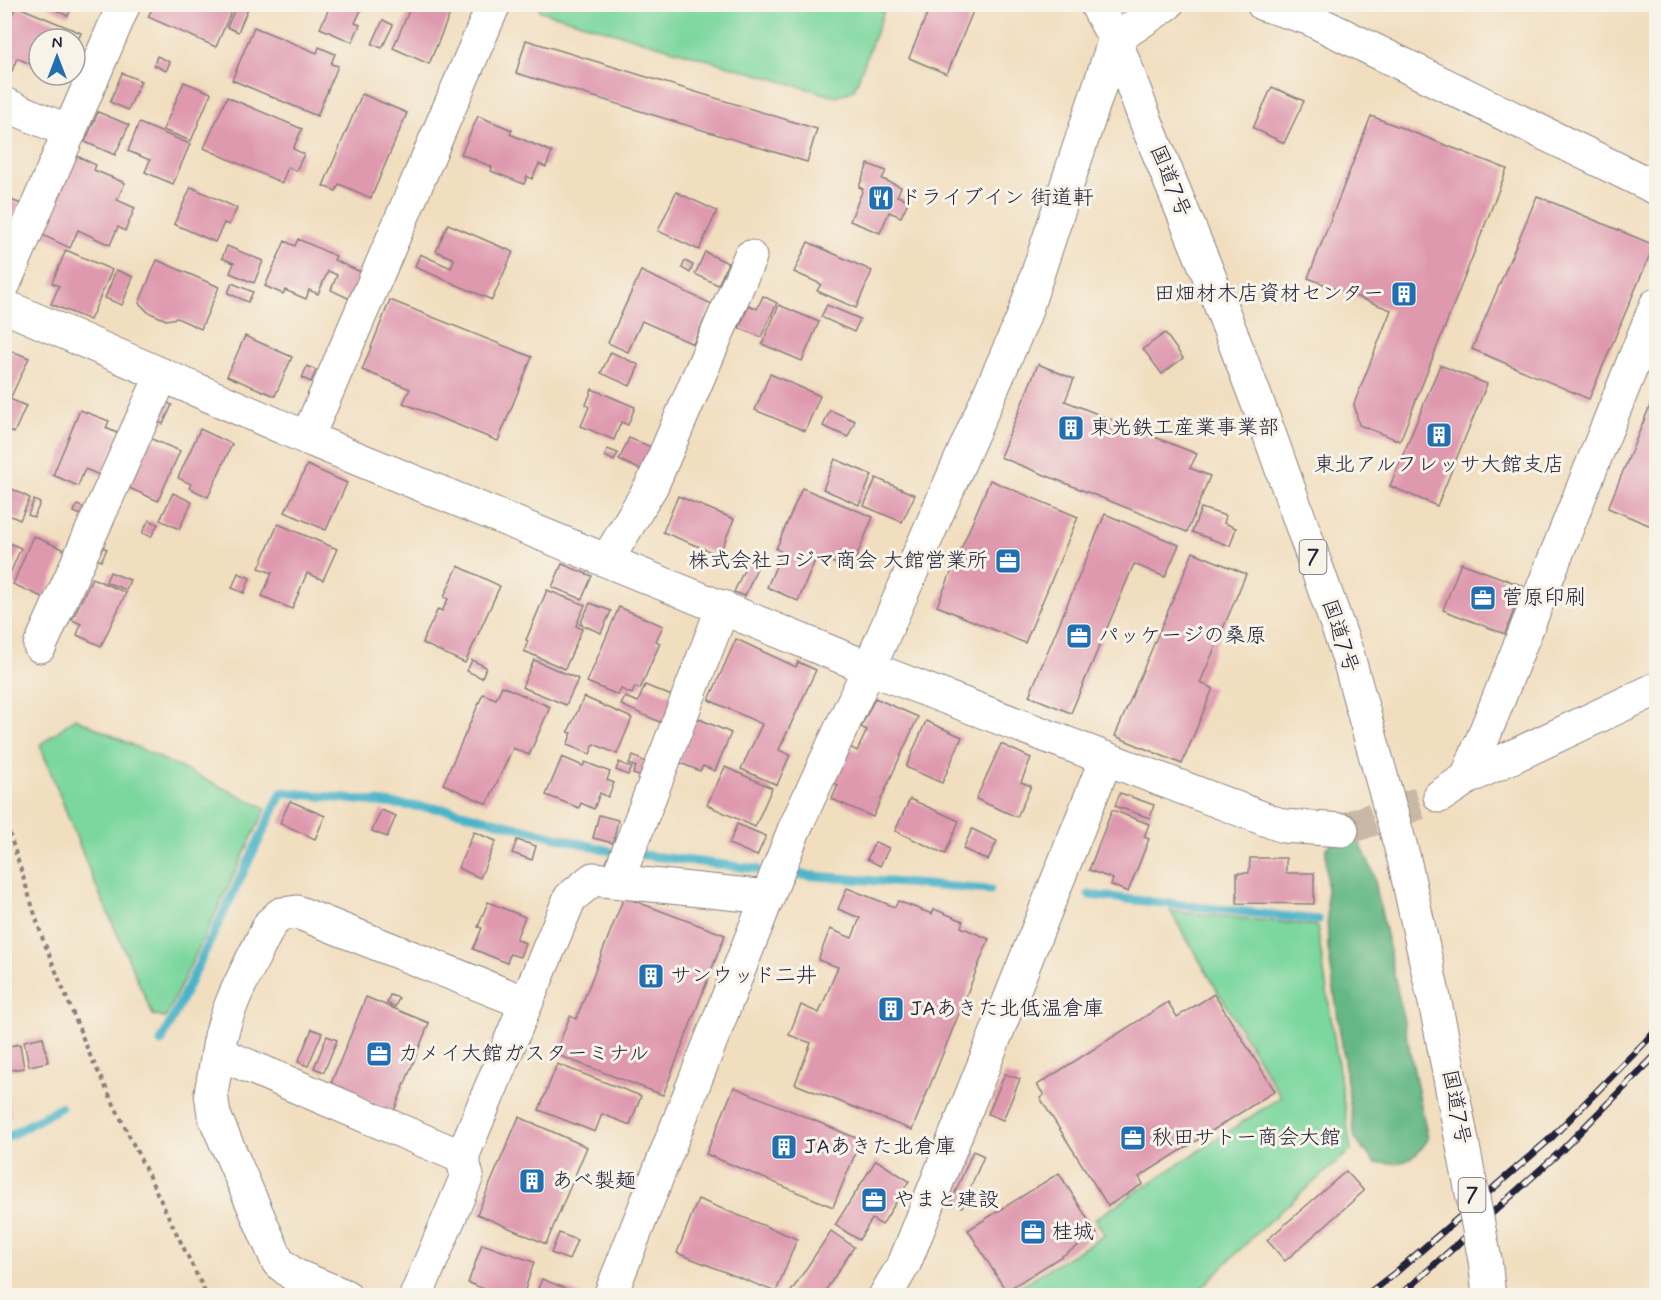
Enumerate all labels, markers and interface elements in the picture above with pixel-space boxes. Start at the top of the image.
north arrow [27,27,87,87]
text: N [52,33,62,54]
street label: 国道7号 [1143,141,1197,221]
restaurant icon: ドライブイン 街道軒 [866,183,896,213]
place label: ドライブイン 街道軒 [900,184,1093,212]
building icon: 田畑材木店資材センター [1389,279,1419,309]
place label: 田畑材木店資材センター [1154,280,1384,308]
building icon: 東光鉄工産業事業部 [1056,413,1086,443]
place label: 東光鉄工産業事業部 [1090,414,1279,442]
building icon: 東北アルフレッサ大館支店 [1424,420,1454,450]
place label: 東北アルフレッサ大館支店 [1314,451,1564,479]
road number: 7 [1300,540,1326,574]
office icon: 株式会社コジマ商会 大館営業所 [993,546,1023,576]
place label: 株式会社コジマ商会 大館営業所 [688,547,988,575]
office icon: 菅原印刷 [1468,583,1498,613]
place label: 菅原印刷 [1502,584,1586,612]
street label: 国道7号 [1315,596,1365,676]
office icon: パッケージの桑原 [1064,621,1094,651]
place label: パッケージの桑原 [1098,622,1266,650]
building icon: サンウッド二井 [636,961,666,991]
place label: サンウッド二井 [670,962,817,990]
building icon: JAあきた北低温倉庫 [876,994,906,1024]
place label: JAあきた北低温倉庫 [910,995,1104,1023]
office icon: カメイ大館ガスターミナル [364,1039,394,1069]
place label: カメイ大館ガスターミナル [398,1040,649,1068]
street label: 国道7号 [1435,1067,1477,1147]
office icon: 秋田サトー商会大館 [1118,1123,1148,1153]
place label: 秋田サトー商会大館 [1152,1124,1341,1152]
building icon: JAあきた北倉庫 [769,1132,799,1162]
place label: JAあきた北倉庫 [804,1133,956,1161]
building icon: あべ製麺 [517,1166,547,1196]
place label: あべ製麺 [552,1167,636,1195]
road number: 7 [1458,1178,1486,1212]
office icon: やまと建設 [859,1185,889,1215]
place label: やまと建設 [894,1186,999,1214]
office icon: 桂城 [1018,1217,1048,1247]
place label: 桂城 [1052,1218,1094,1246]

